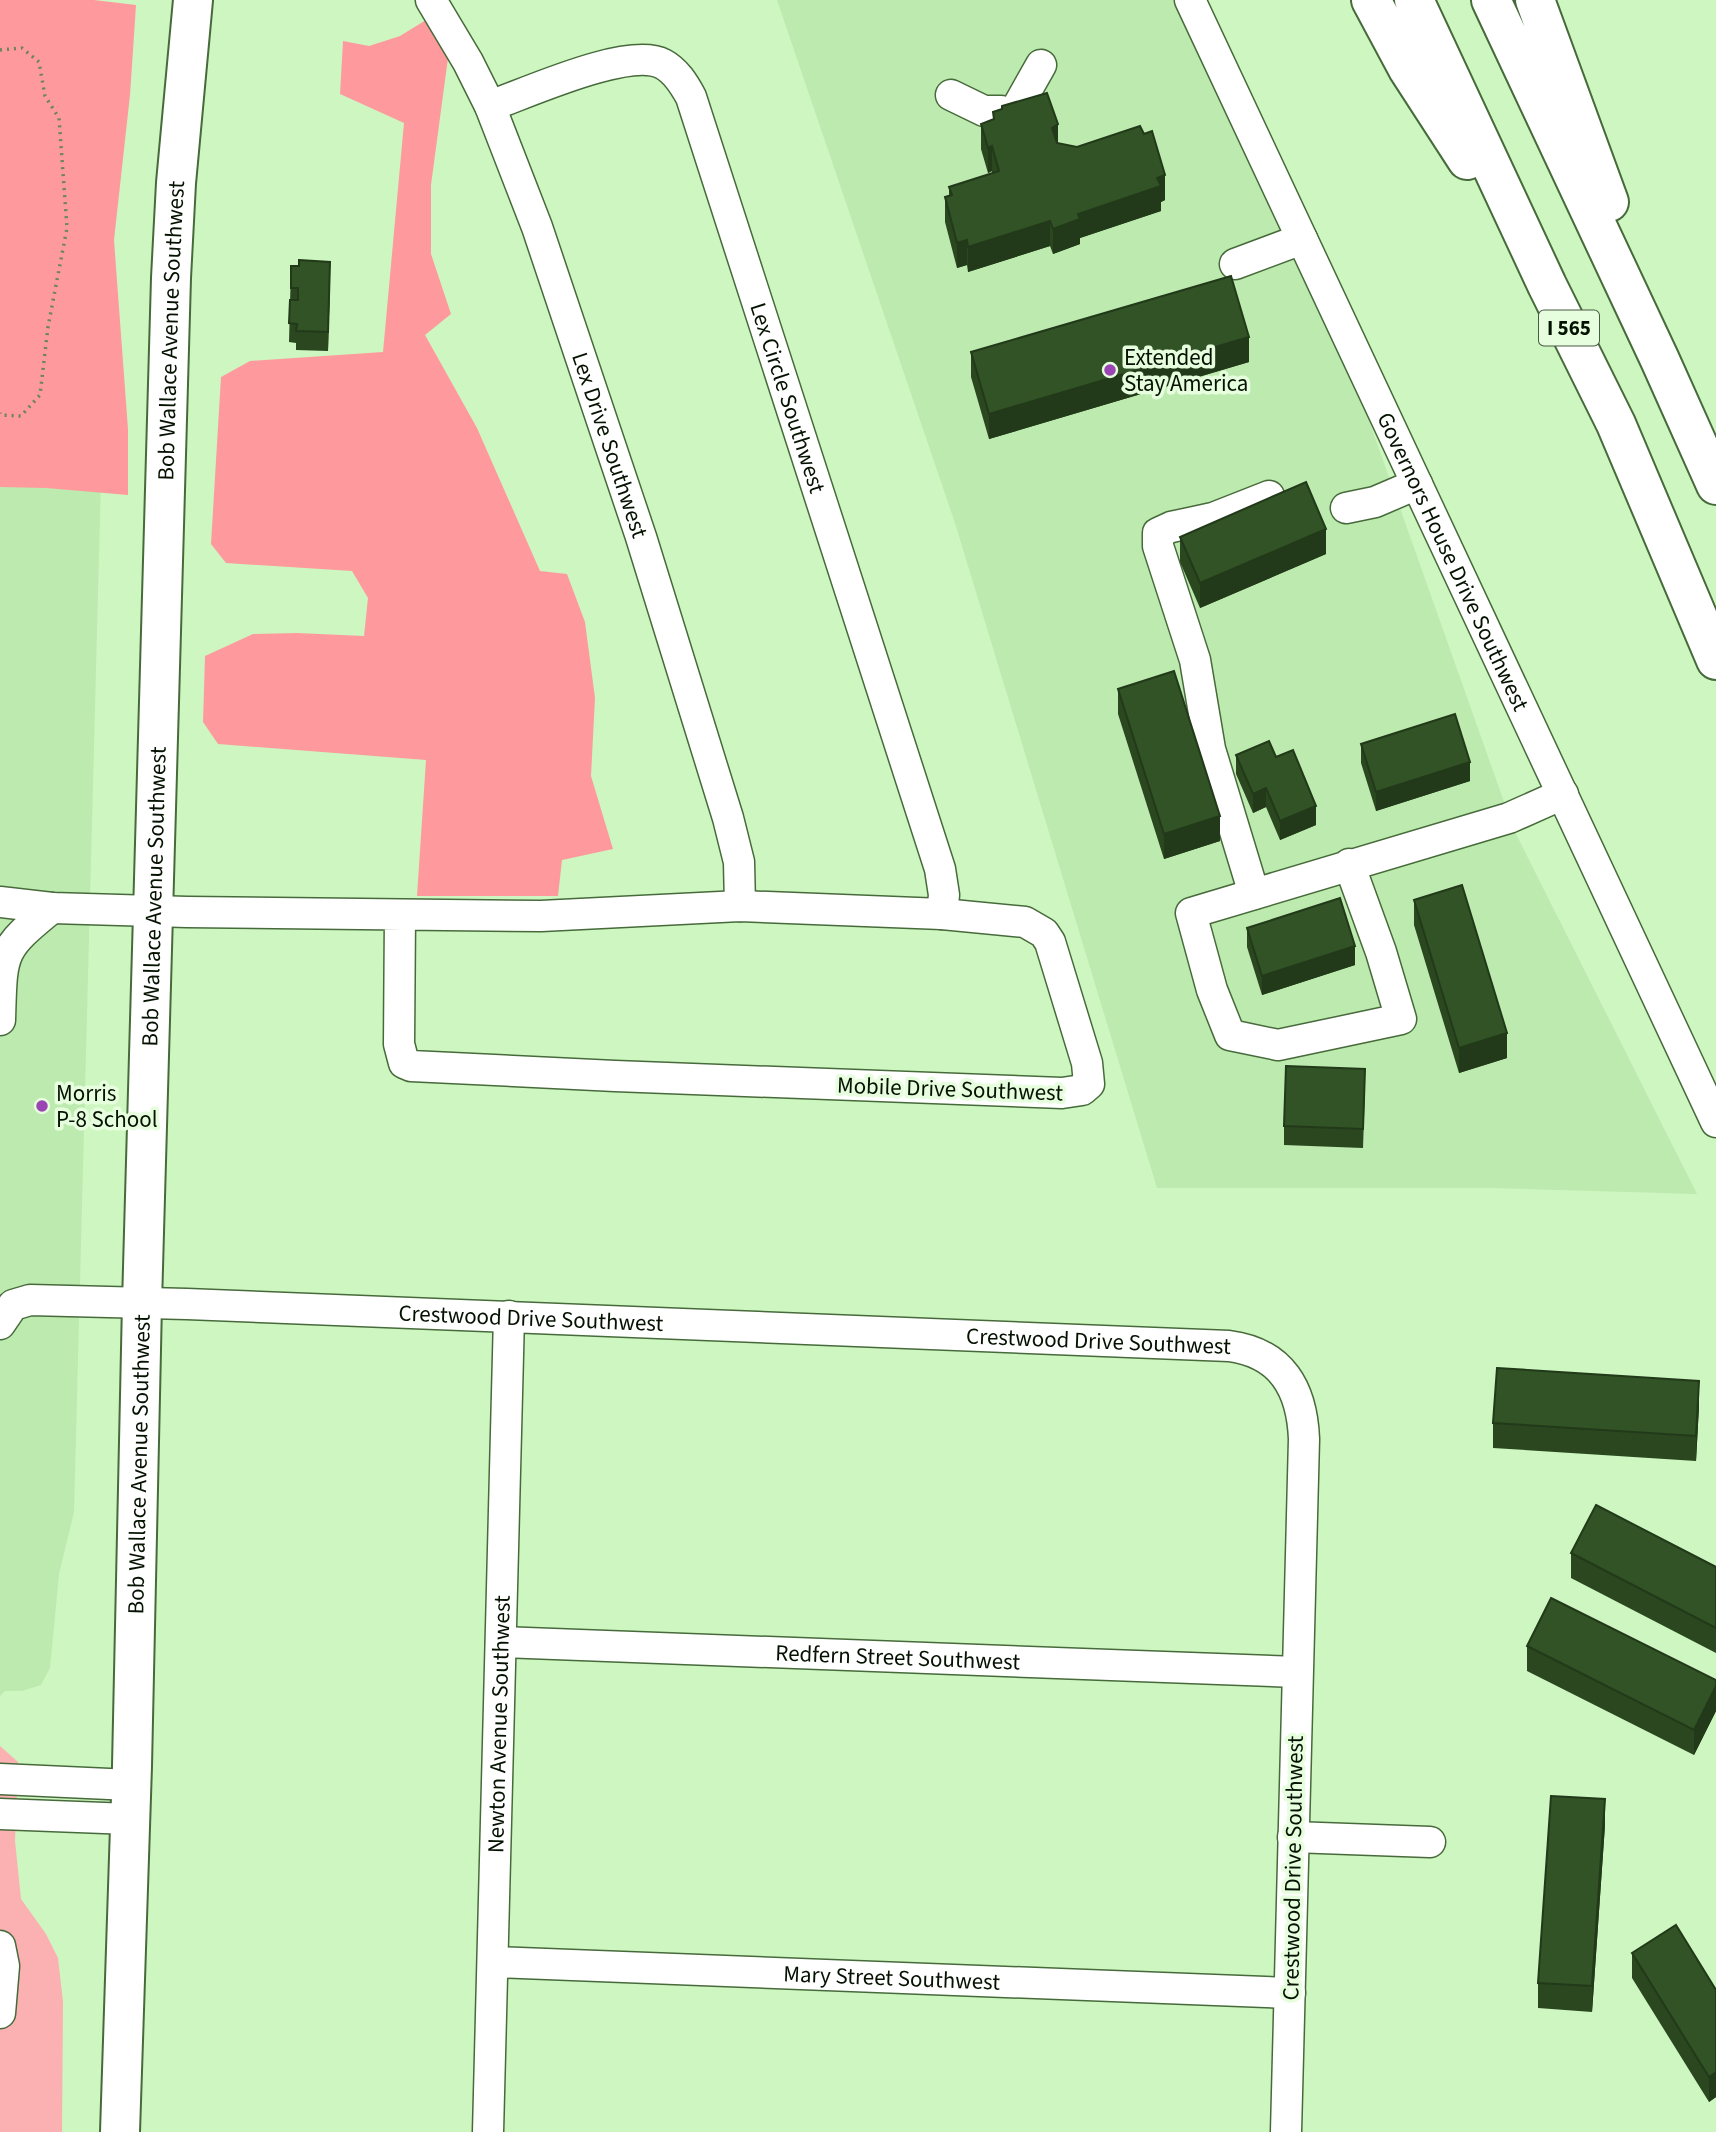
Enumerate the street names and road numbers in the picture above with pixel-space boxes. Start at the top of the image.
street label: Bob Wallace Avenue Southwest [149,180,193,481]
street label: Lex Circle Southwest [742,298,834,498]
road number: I 565 [1539,310,1599,346]
street label: Lex Drive Southwest [564,348,657,542]
street label: Governors House Drive Southwest [1369,407,1537,716]
street label: Bob Wallace Avenue Southwest [133,746,174,1047]
street label: Mobile Drive Southwest [836,1069,1064,1109]
street label: Crestwood Drive Southwest [398,1296,664,1340]
street label: Bob Wallace Avenue Southwest [119,1314,158,1615]
street label: Crestwood Drive Southwest [965,1319,1232,1363]
street label: Newton Avenue Southwest [479,1594,518,1854]
street label: Redfern Street Southwest [775,1636,1021,1678]
street label: Crestwood Drive Southwest [1274,1735,1312,2001]
street label: Mary Street Southwest [783,1957,1001,1998]

